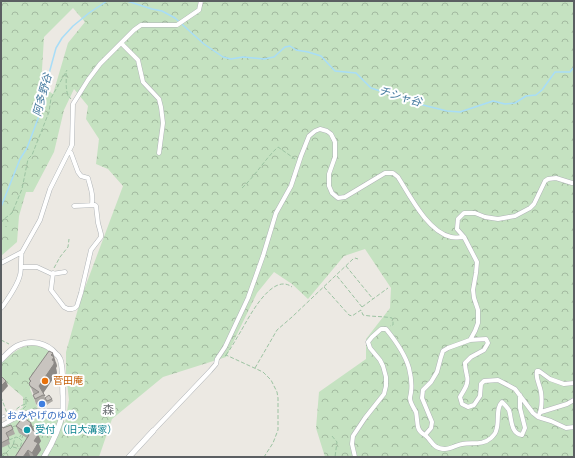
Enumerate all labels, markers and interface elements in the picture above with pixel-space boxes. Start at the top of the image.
water label: 阿多野谷 [31,71,56,118]
water label: チシャ谷 [377,84,424,110]
place label: 菅田庵 [53,375,83,388]
marker: 菅田庵 [40,376,50,386]
marker: おみやげのゆめ [37,399,47,409]
district label: 森 [102,403,114,419]
place label: おみやげのゆめ [7,410,77,423]
place label: 受付 （旧大溝家） [35,424,117,437]
marker: 受付 （旧大溝家） [22,425,32,435]

